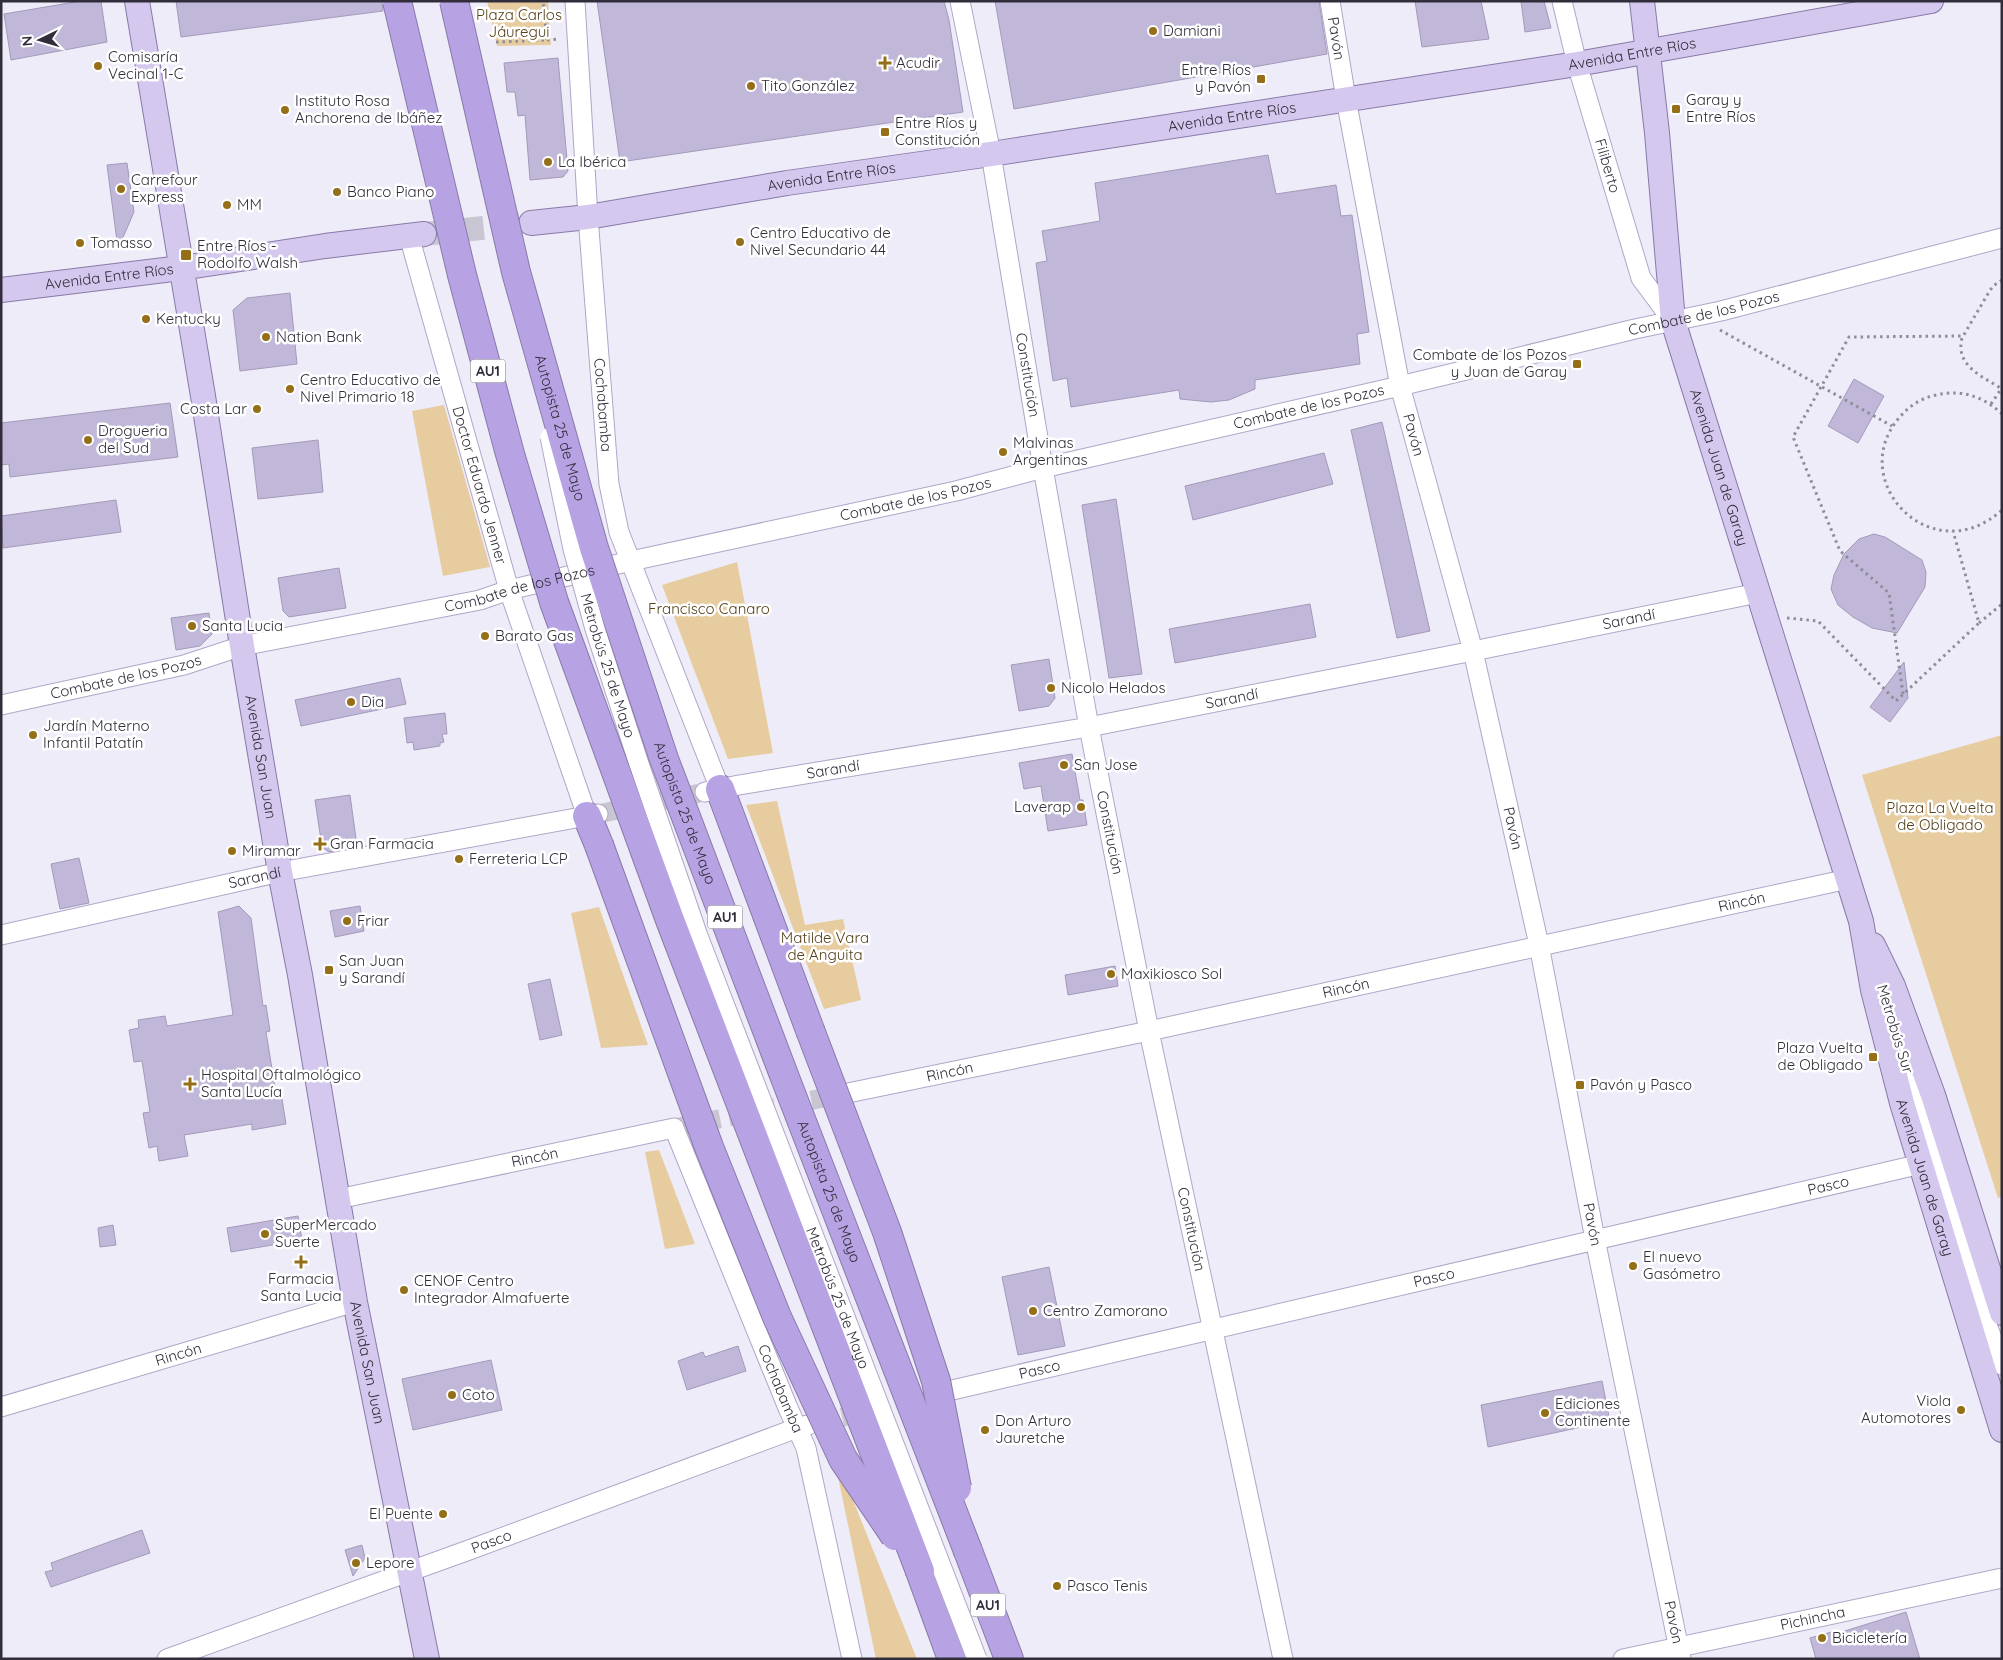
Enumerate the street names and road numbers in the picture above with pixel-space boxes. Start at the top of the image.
street label: Pavón [1324,15,1349,61]
street label: Avenida Entre Ríos [1567,33,1697,74]
street label: Avenida Entre Ríos [1166,97,1297,136]
street label: Filiberto [1591,136,1625,195]
street label: Avenida Entre Ríos [766,158,897,195]
street label: Avenida Entre Ríos [44,259,175,294]
street label: Combate de los Pozos [1626,286,1781,339]
street label: Constitución [1012,331,1044,418]
street label: Autopista 25 de Mayo [531,352,590,503]
street label: Cochabamba [590,357,616,453]
road number: AU1 [470,360,506,382]
street label: Combate de los Pozos [1231,380,1386,433]
street label: Avenida Juan de Garay [1686,386,1753,548]
street label: Doctor Eduardo Jenner [449,404,511,567]
street label: Pavón [1399,411,1429,458]
street label: Combate de los Pozos [838,472,993,525]
street label: Combate de los Pozos [443,560,596,616]
street label: Metrobús 25 de Mayo [577,591,640,740]
street label: Sarandí [1601,604,1658,633]
street label: Combate de los Pozos [48,650,204,703]
street label: Sarandí [1204,684,1260,713]
street label: Avenida San Juan [241,694,281,820]
street label: Autopista 25 de Mayo [650,739,721,887]
street label: Sarandí [805,755,861,783]
street label: Constitución [1093,789,1128,876]
street label: Pavón [1499,805,1527,852]
street label: Sarandí [226,862,283,892]
street label: Rincón [1716,887,1767,916]
road number: AU1 [708,906,742,929]
street label: Rincón [1321,973,1371,1002]
street label: Metrobús Sur [1873,982,1918,1076]
street label: Rincón [924,1057,975,1086]
street label: Avenida Juan de Garay [1892,1096,1958,1258]
street label: Autopista 25 de Mayo [793,1117,866,1265]
street label: Rincón [509,1143,560,1171]
street label: Pasco [1806,1171,1851,1199]
street label: Constitución [1174,1185,1210,1273]
street label: Pavón [1579,1201,1606,1248]
street label: Metrobús 25 de Mayo [802,1224,874,1371]
street label: Pasco [1411,1263,1456,1291]
street label: Avenida San Juan [346,1299,389,1426]
street label: Rincón [153,1338,204,1370]
street label: Cochabamba [754,1341,808,1436]
street label: Pasco [1017,1355,1062,1383]
street label: Pasco [468,1525,514,1557]
road number: AU1 [970,1594,1006,1616]
street label: Pavón [1660,1599,1688,1645]
street label: Pichincha [1778,1602,1847,1634]

